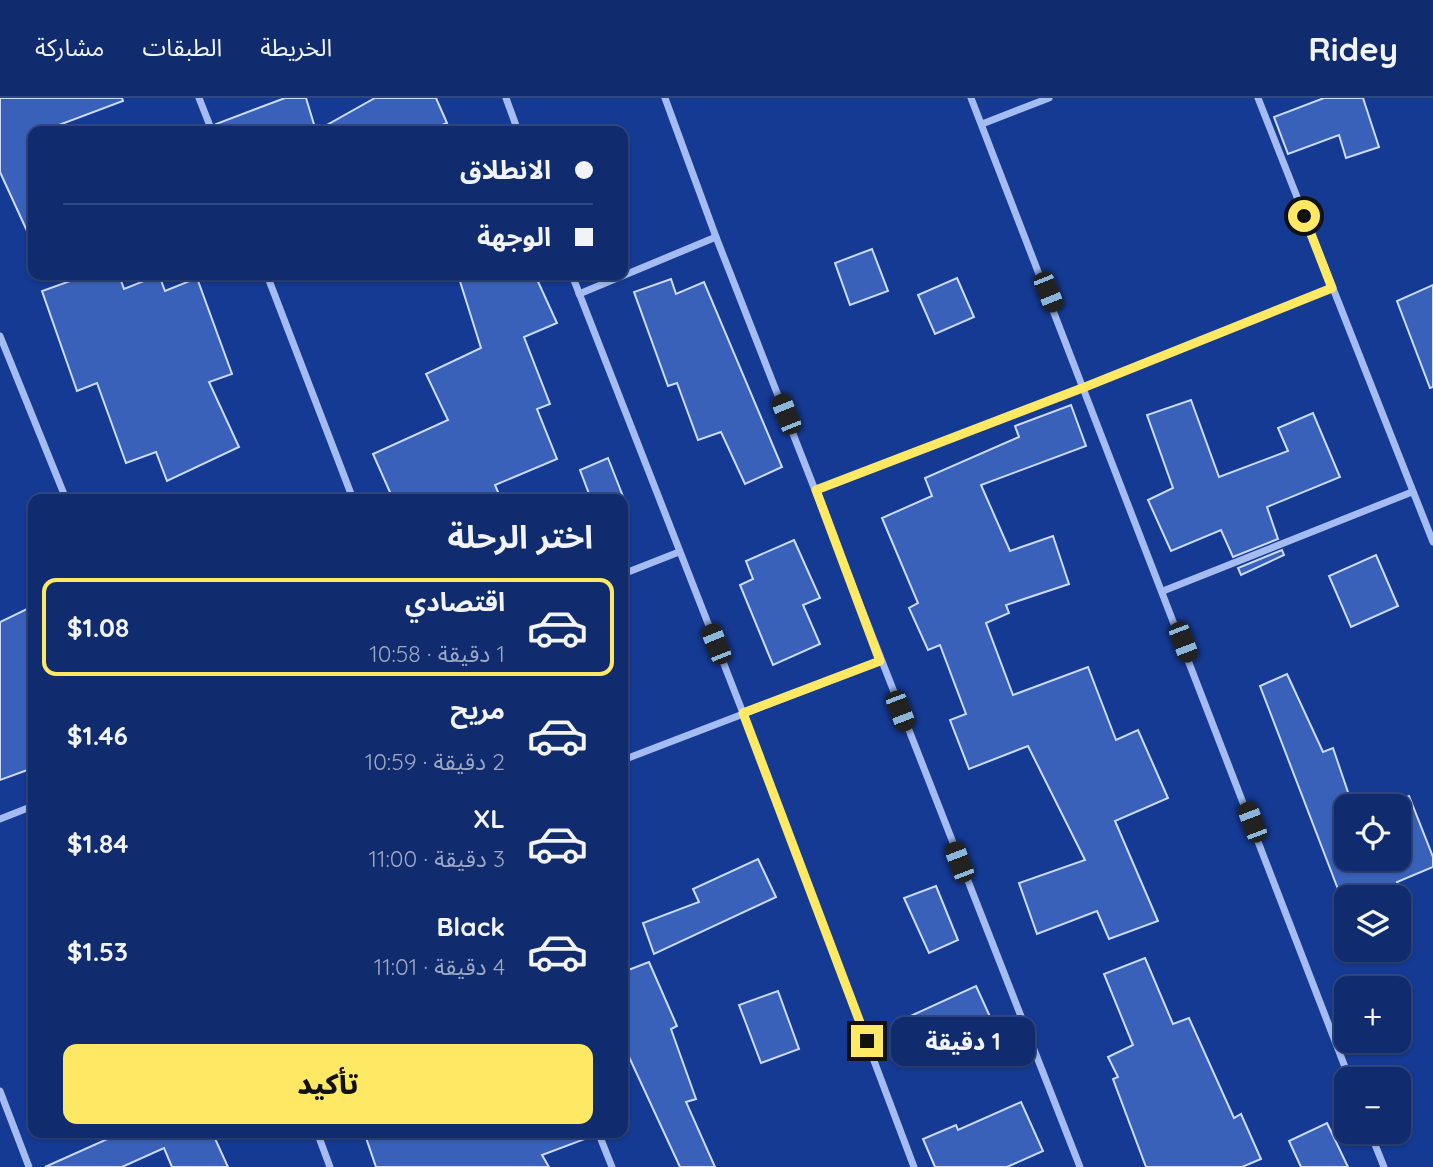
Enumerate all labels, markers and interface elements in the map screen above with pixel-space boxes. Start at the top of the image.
text: Ridey [1308,28,1398,69]
text: مشاركة [35,32,104,62]
text: الطبقات [142,32,222,62]
text: الخريطة [260,32,332,62]
text: الانطلاق [460,153,551,186]
route start [1288,200,1320,232]
text: الوجهة [477,220,551,253]
car [1031,269,1066,315]
car [769,391,804,437]
text: اختر الرحلة [447,516,593,556]
text: اقتصادي [405,585,505,618]
icon: car [526,596,589,659]
text: $1.08 [67,611,129,644]
car [1166,619,1201,665]
car [699,621,734,667]
text: 1 دقيقة · 10:58 [369,639,505,668]
car [883,688,918,734]
text: مريح [450,693,505,726]
icon: car [526,704,589,767]
text: $1.46 [67,719,128,752]
text: 2 دقيقة · 10:59 [365,747,505,776]
map controls [1334,794,1411,1144]
button: locate [1334,794,1411,871]
car [1235,799,1270,845]
text: XL [473,802,505,835]
icon: car [526,812,589,875]
text: $1.84 [67,827,129,860]
car [942,839,977,885]
text: 3 دقيقة · 11:00 [369,844,505,873]
button: layers [1334,885,1411,962]
text: Black [436,910,505,943]
icon: car [526,920,589,983]
text: $1.53 [67,935,128,968]
text: 4 دقيقة · 11:01 [374,952,505,981]
button: + [1334,976,1411,1053]
callout: 1 دقيقة [892,1016,1035,1066]
route end [851,1025,883,1057]
text: 1 دقيقة [925,1027,1001,1056]
button: تأكيد [63,1044,593,1124]
button: − [1334,1067,1411,1144]

